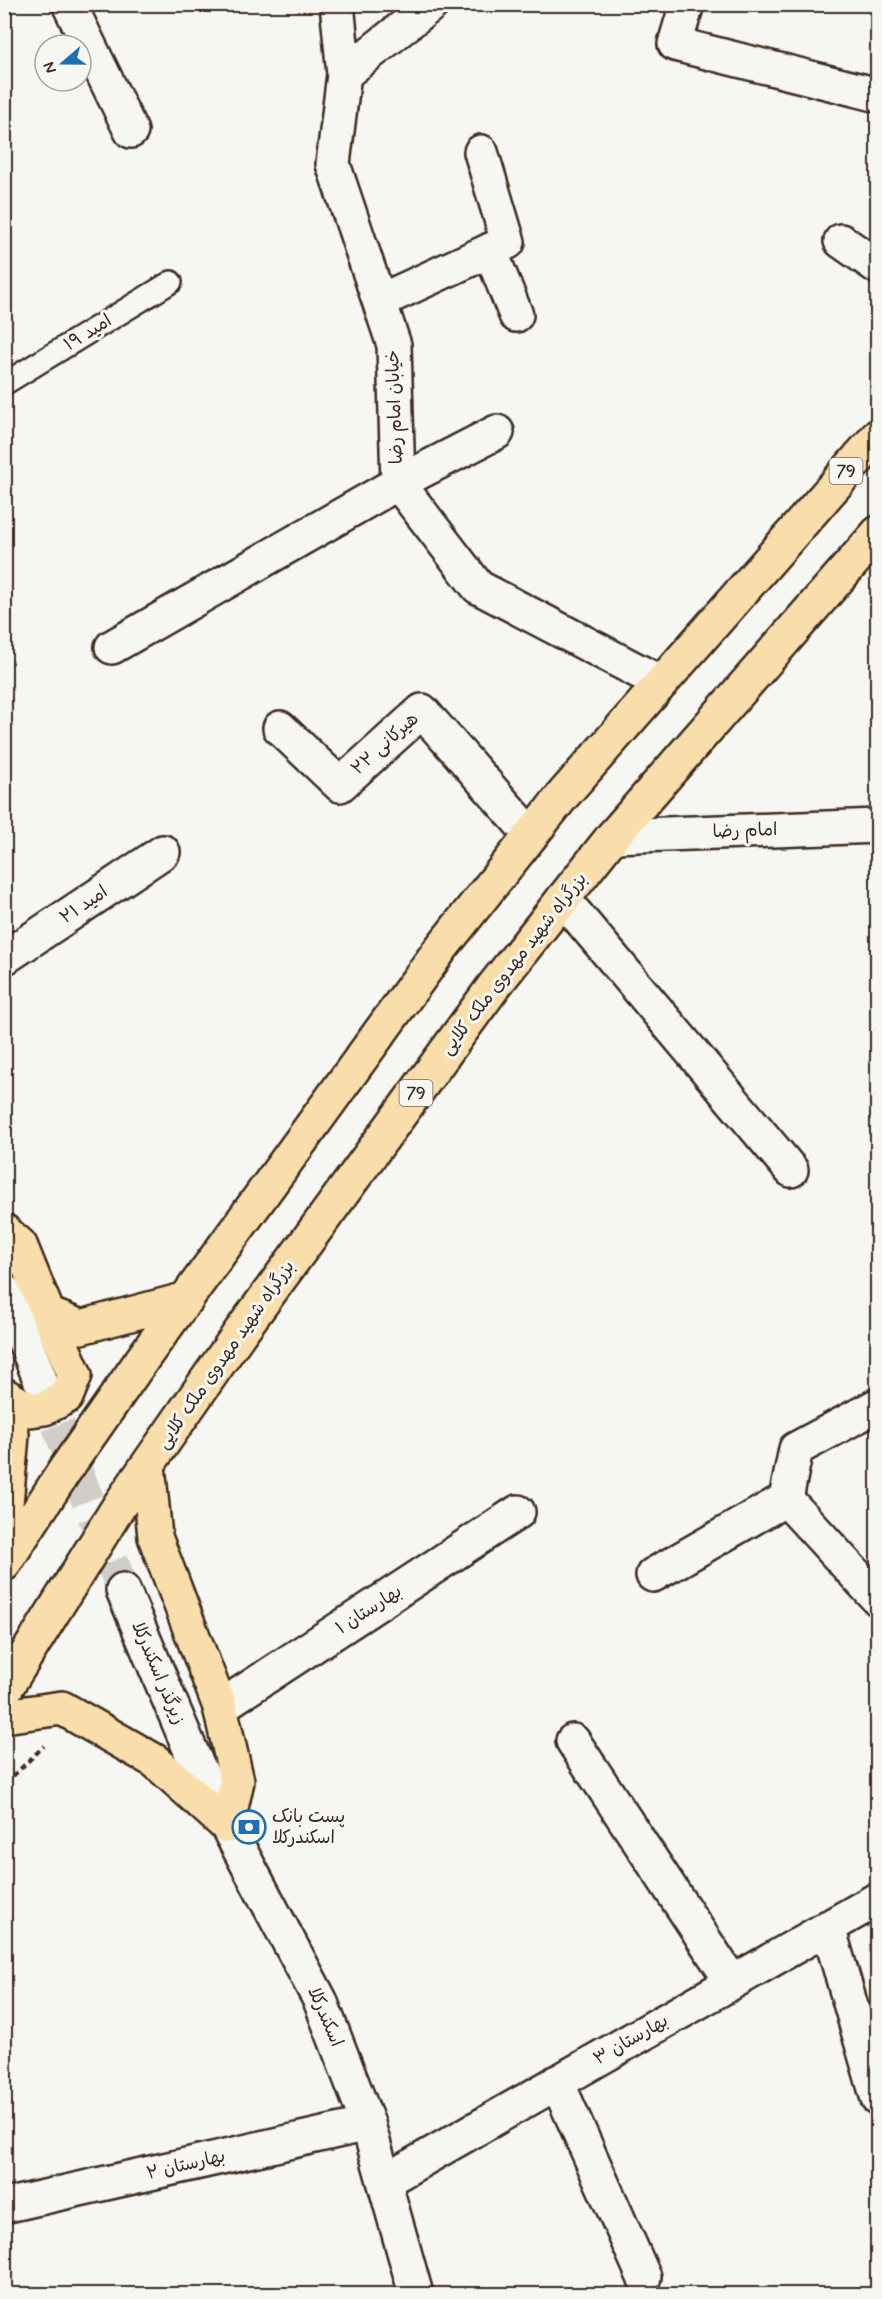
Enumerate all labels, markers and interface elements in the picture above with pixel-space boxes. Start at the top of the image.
north arrow [33,33,93,93]
text: N [39,59,62,76]
street label: امید ۱۹ [59,309,117,357]
street label: خیابان امام رضا [381,349,410,465]
road number: 79 [830,458,862,484]
street label: هیرکانی ۲۲ [346,707,424,781]
street label: امام رضا [712,818,778,845]
street label: بزرگراه شهید مهدوی ملک کلایی [435,868,593,1060]
street label: امید ۲۱ [55,880,113,930]
road number: 79 [400,1080,432,1106]
street label: بزرگراه شهید مهدوی ملک کلایی [152,1256,300,1454]
street label: بهارستان ۱ [331,1580,407,1640]
street label: زیرگذر اسکندرکلا [125,1618,191,1728]
place label: پست بانک اسکندرکلا [272,1805,345,1850]
bank icon: پست بانک اسکندرکلا [231,1809,267,1845]
street label: اسکندرکلا [302,1983,348,2051]
street label: بهارستان ۳ [589,2009,673,2071]
street label: بهارستان ۲ [144,2144,228,2186]

